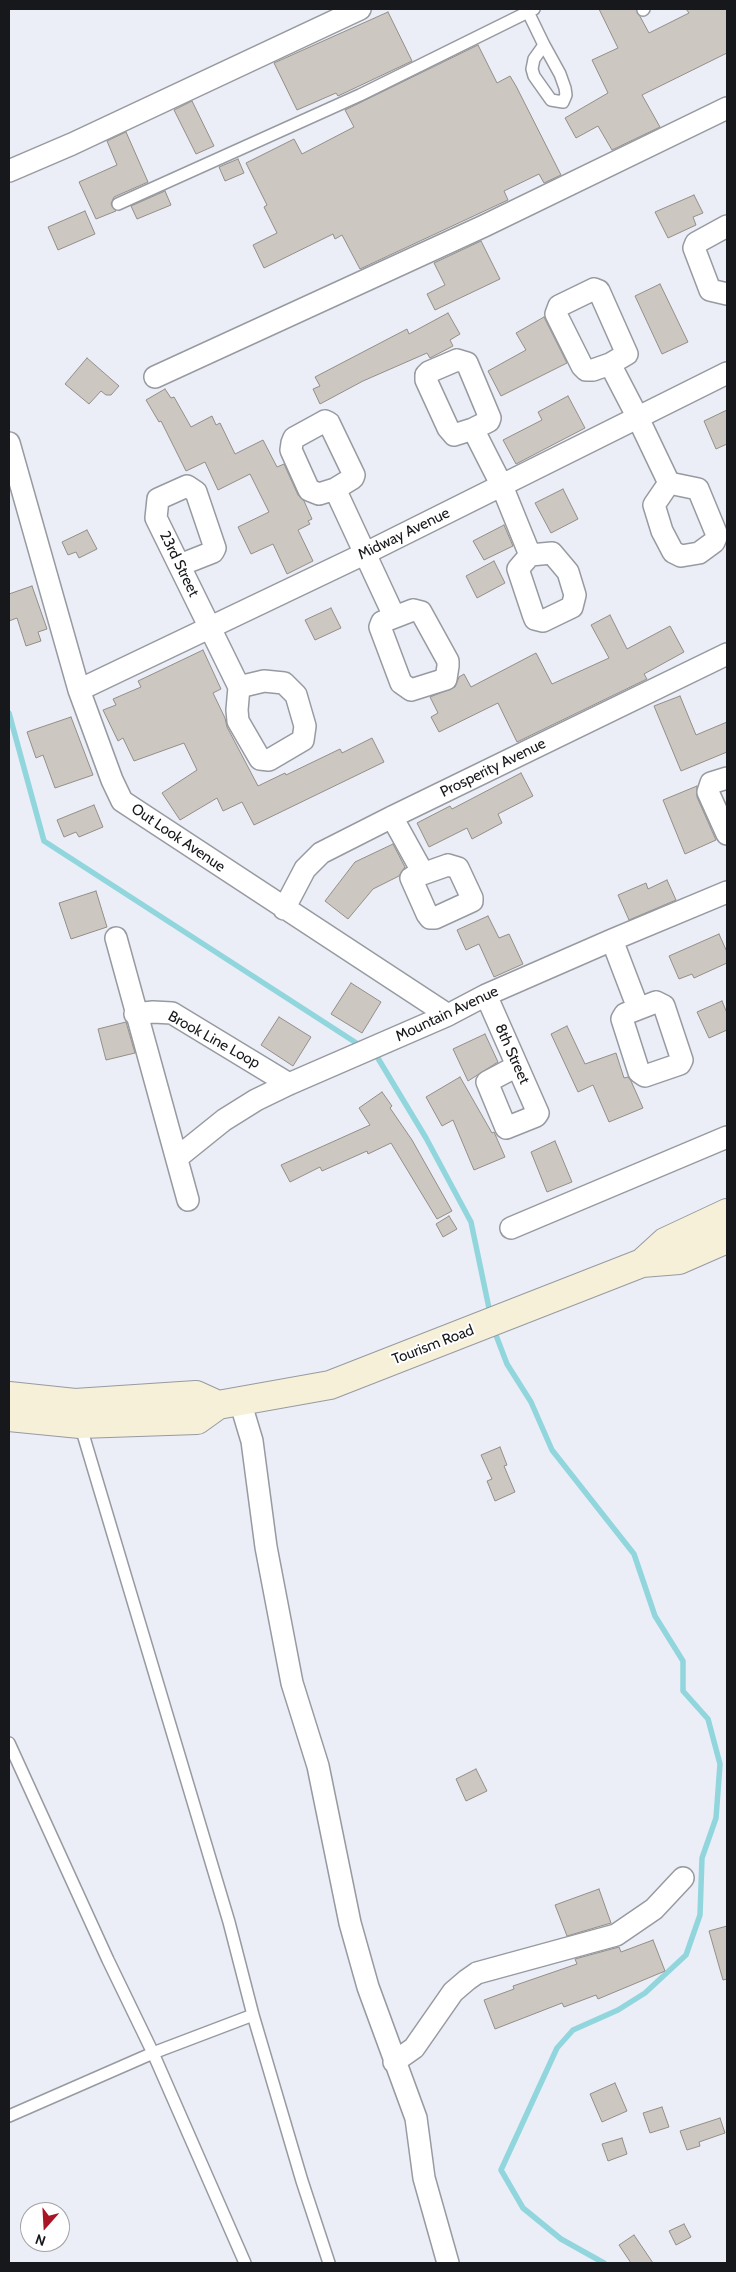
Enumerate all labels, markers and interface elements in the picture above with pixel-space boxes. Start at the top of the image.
street label: Midway Avenue [355,504,453,564]
street label: 23rd Street [155,528,203,600]
street label: Prosperity Avenue [437,735,549,801]
street label: Out Look Avenue [128,800,228,876]
street label: Mountain Avenue [393,982,501,1046]
street label: Brook Line Loop [165,1007,263,1073]
street label: 8th Street [491,1021,533,1087]
street label: Tourism Road [390,1321,476,1369]
north arrow [20,2202,70,2252]
text: N [33,2230,48,2250]

